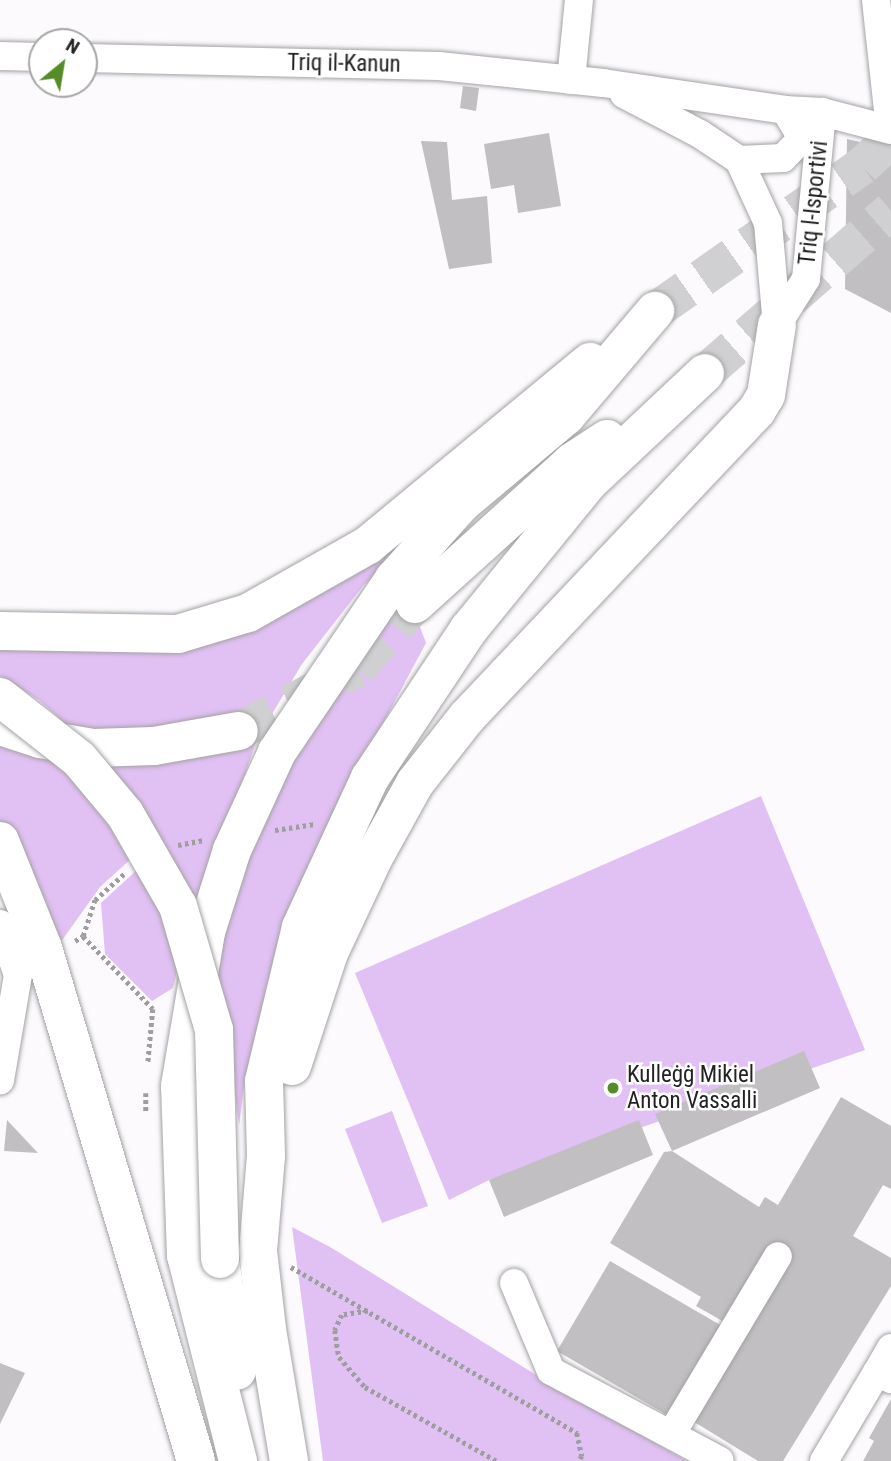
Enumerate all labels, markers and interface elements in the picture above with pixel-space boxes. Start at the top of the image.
north arrow [28,28,98,98]
text: N [62,33,84,59]
street label: Triq il-Kanun [287,49,401,79]
street label: Triq l-Isportivi [794,139,834,267]
place label: Kulleġġ Mikiel Anton Vassalli [627,1061,757,1115]
marker: Kulleġġ Mikiel Anton Vassalli [605,1080,621,1096]

